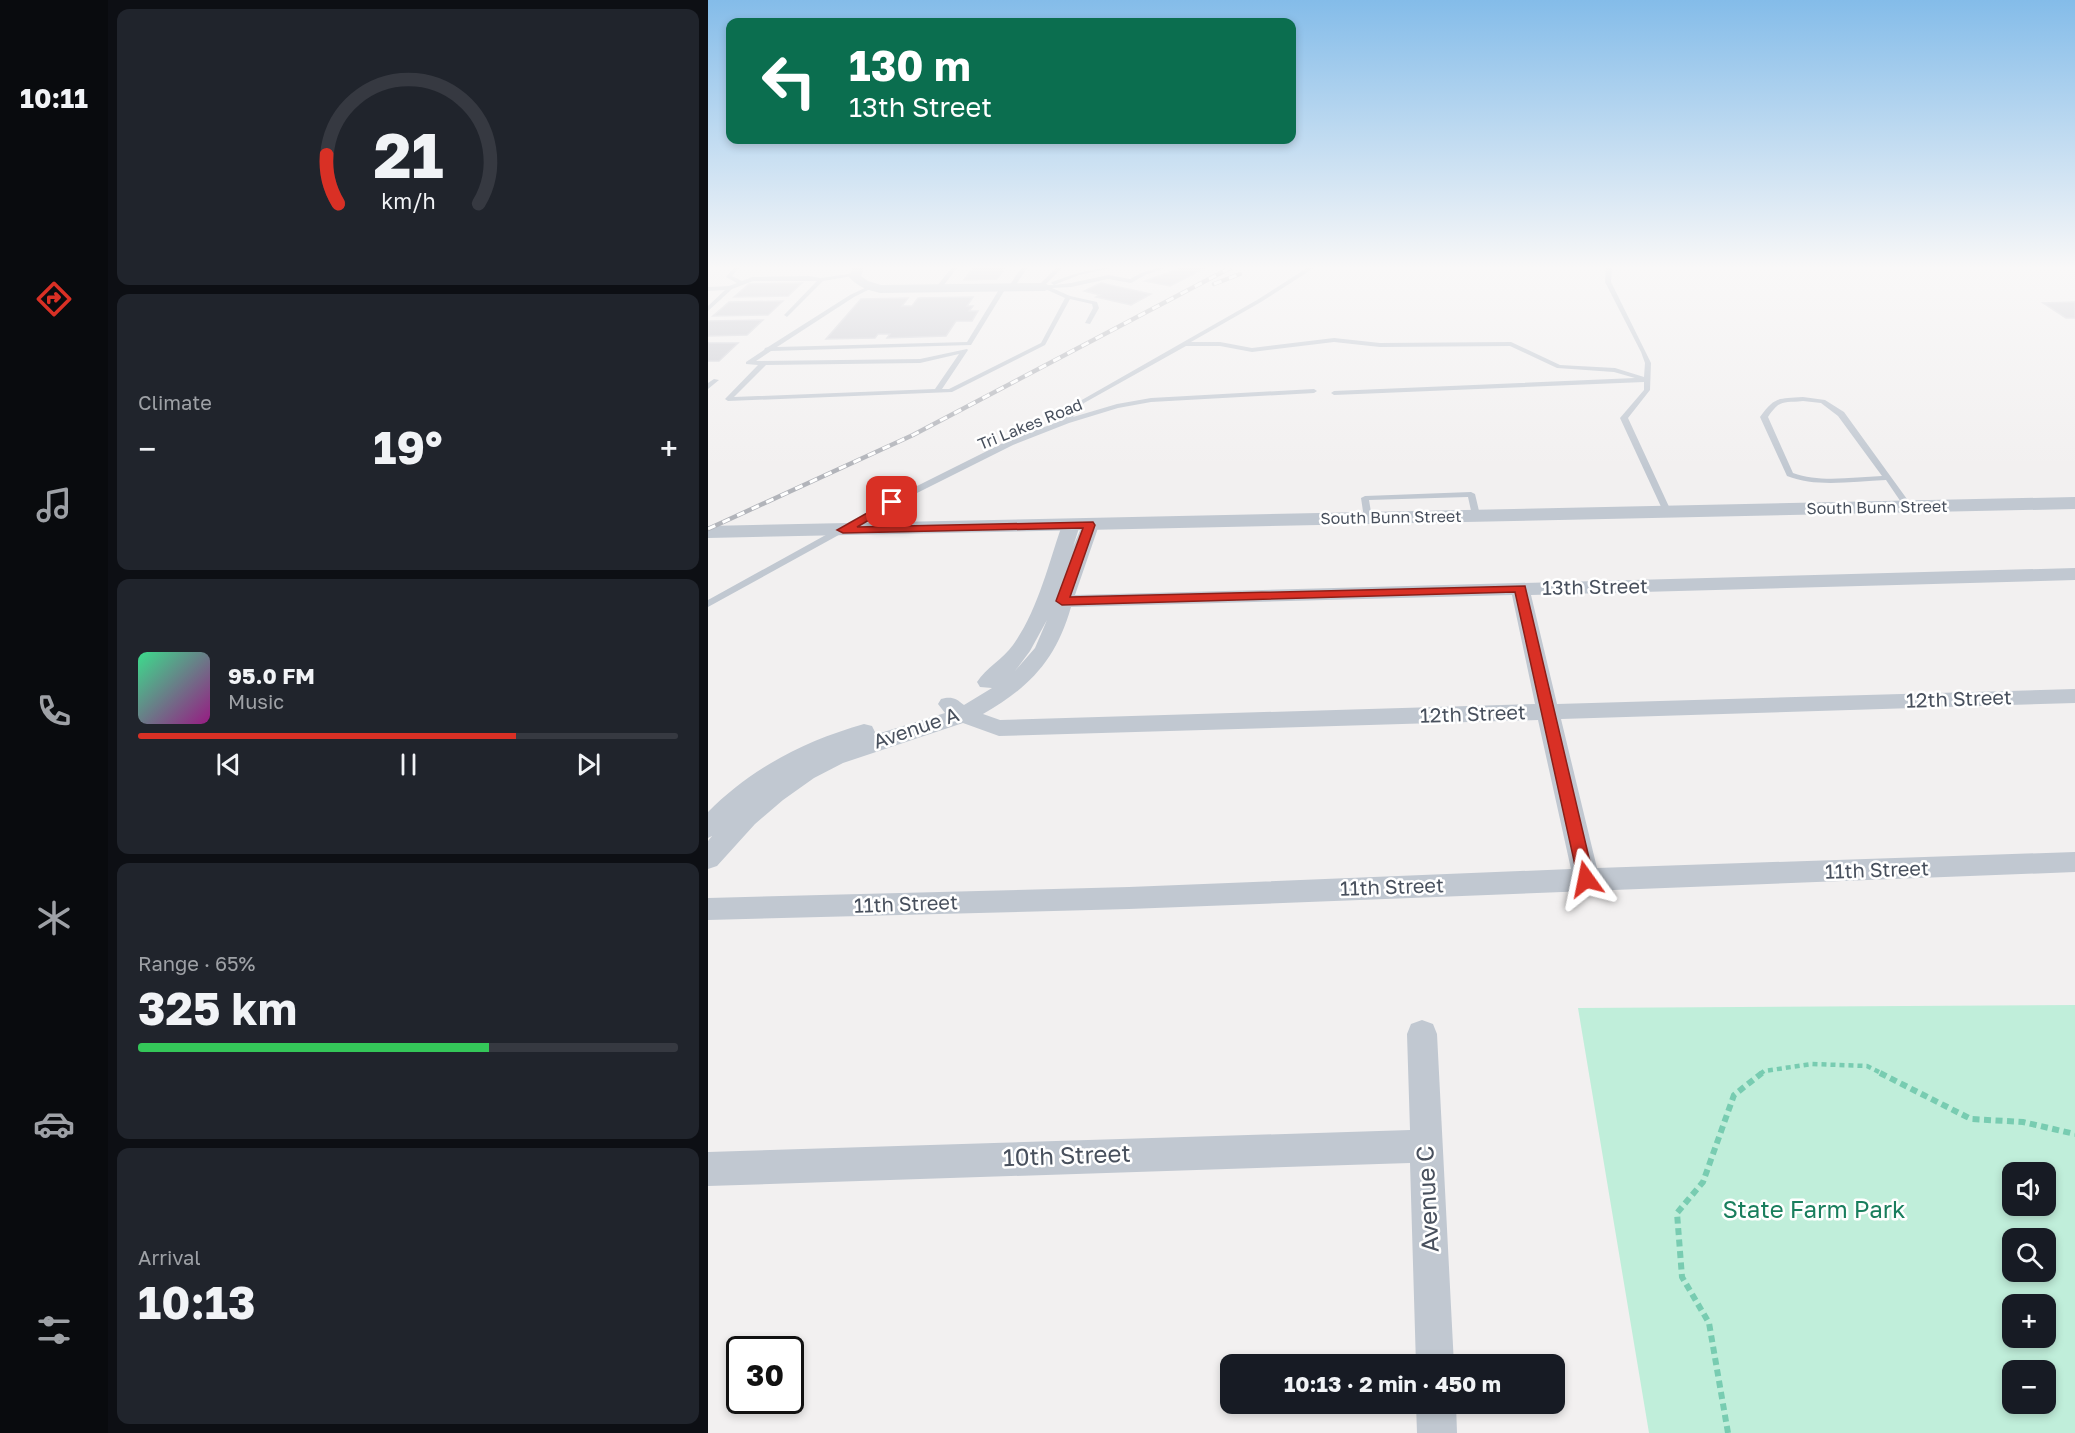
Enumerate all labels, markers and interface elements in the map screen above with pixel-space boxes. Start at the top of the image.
text: 130 m [849,40,971,90]
icon: left [750,42,828,120]
text: 10:11 [20,82,88,114]
text: 13th Street [849,91,992,123]
text: 21 [373,117,443,192]
text: km/h [381,188,435,214]
icon: directions [33,278,75,320]
text: Climate [138,390,212,414]
street label: Tri Lakes Road [975,394,1085,454]
text: 19° [373,420,443,474]
text: − [138,429,156,468]
text: + [660,429,678,468]
pin [866,476,917,527]
icon: music [33,484,75,526]
icon: arrive [875,485,908,518]
street label: South Bunn Street [1806,496,1948,518]
street label: South Bunn Street [1320,506,1462,528]
street label: 13th Street [1542,573,1648,599]
text: 95.0 FM [228,662,315,689]
street label: 12th Street [1906,684,2012,712]
text: Music [228,689,284,713]
icon: phone [33,690,75,732]
street label: 12th Street [1420,699,1526,727]
street label: Avenue A [870,701,962,753]
icon: previous [212,748,245,781]
icon: pause [392,748,425,781]
icon: next [572,748,605,781]
position arrow [1554,847,1618,911]
street label: 11th Street [1825,855,1929,883]
street label: 11th Street [1340,872,1444,900]
street label: 11th Street [854,889,958,917]
icon: climate [33,897,75,939]
text: Range · 65% [138,951,255,975]
text: 325 km [138,981,297,1035]
icon: car [33,1103,75,1145]
street label: 10th Street [1003,1138,1131,1171]
street label: Avenue C [1409,1145,1444,1253]
map controls [2002,1162,2056,1414]
button: sound [2002,1162,2056,1216]
park label: State Farm Park [1722,1194,1906,1223]
button: search [2002,1228,2056,1282]
text: Arrival [138,1245,201,1269]
text: 10:13 [138,1275,255,1329]
button: + [2002,1294,2056,1348]
icon: filters [33,1309,75,1351]
speed limit sign: 30 [726,1336,804,1414]
button: − [2002,1360,2056,1414]
text: 10:13 · 2 min · 450 m [1284,1370,1501,1397]

